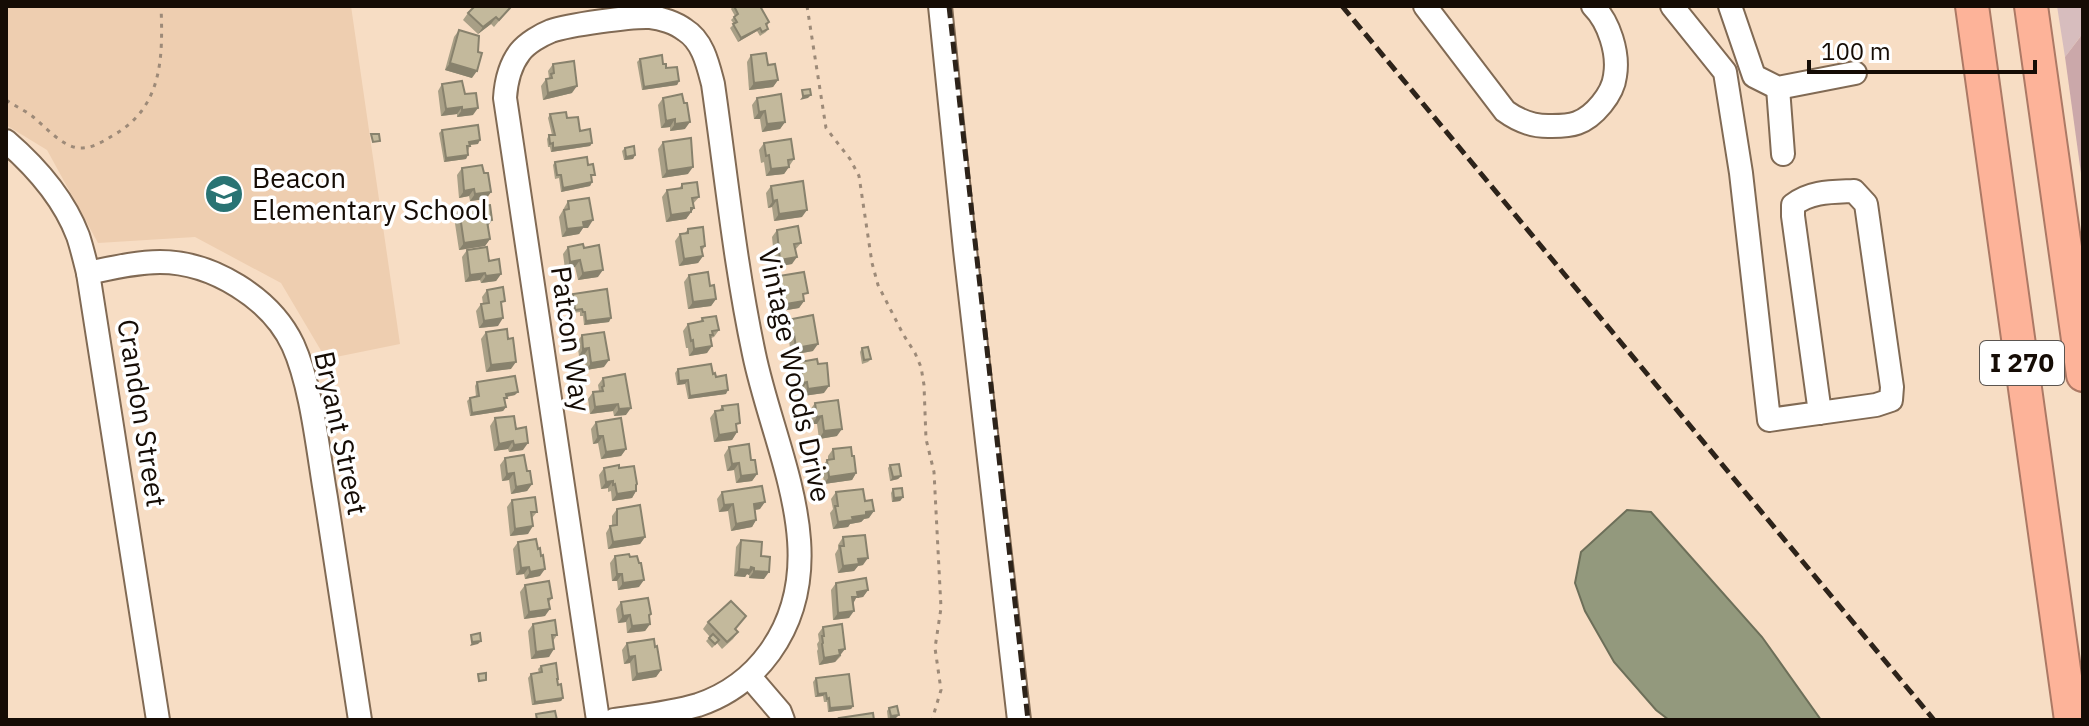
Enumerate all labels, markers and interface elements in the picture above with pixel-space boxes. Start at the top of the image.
scale bar [1809,24,2035,74]
text: 100 m [1821,35,1891,67]
place label: Beacon Elementary School [252,159,488,228]
school or university icon: Beacon Elementary School [203,173,245,215]
street label: Vintage Woods Drive [750,245,840,505]
street label: Patcon Way [543,264,600,414]
street label: Crandon Street [109,316,176,509]
road number: I 270 [1980,341,2064,385]
street label: Bryant Street [306,348,377,518]

